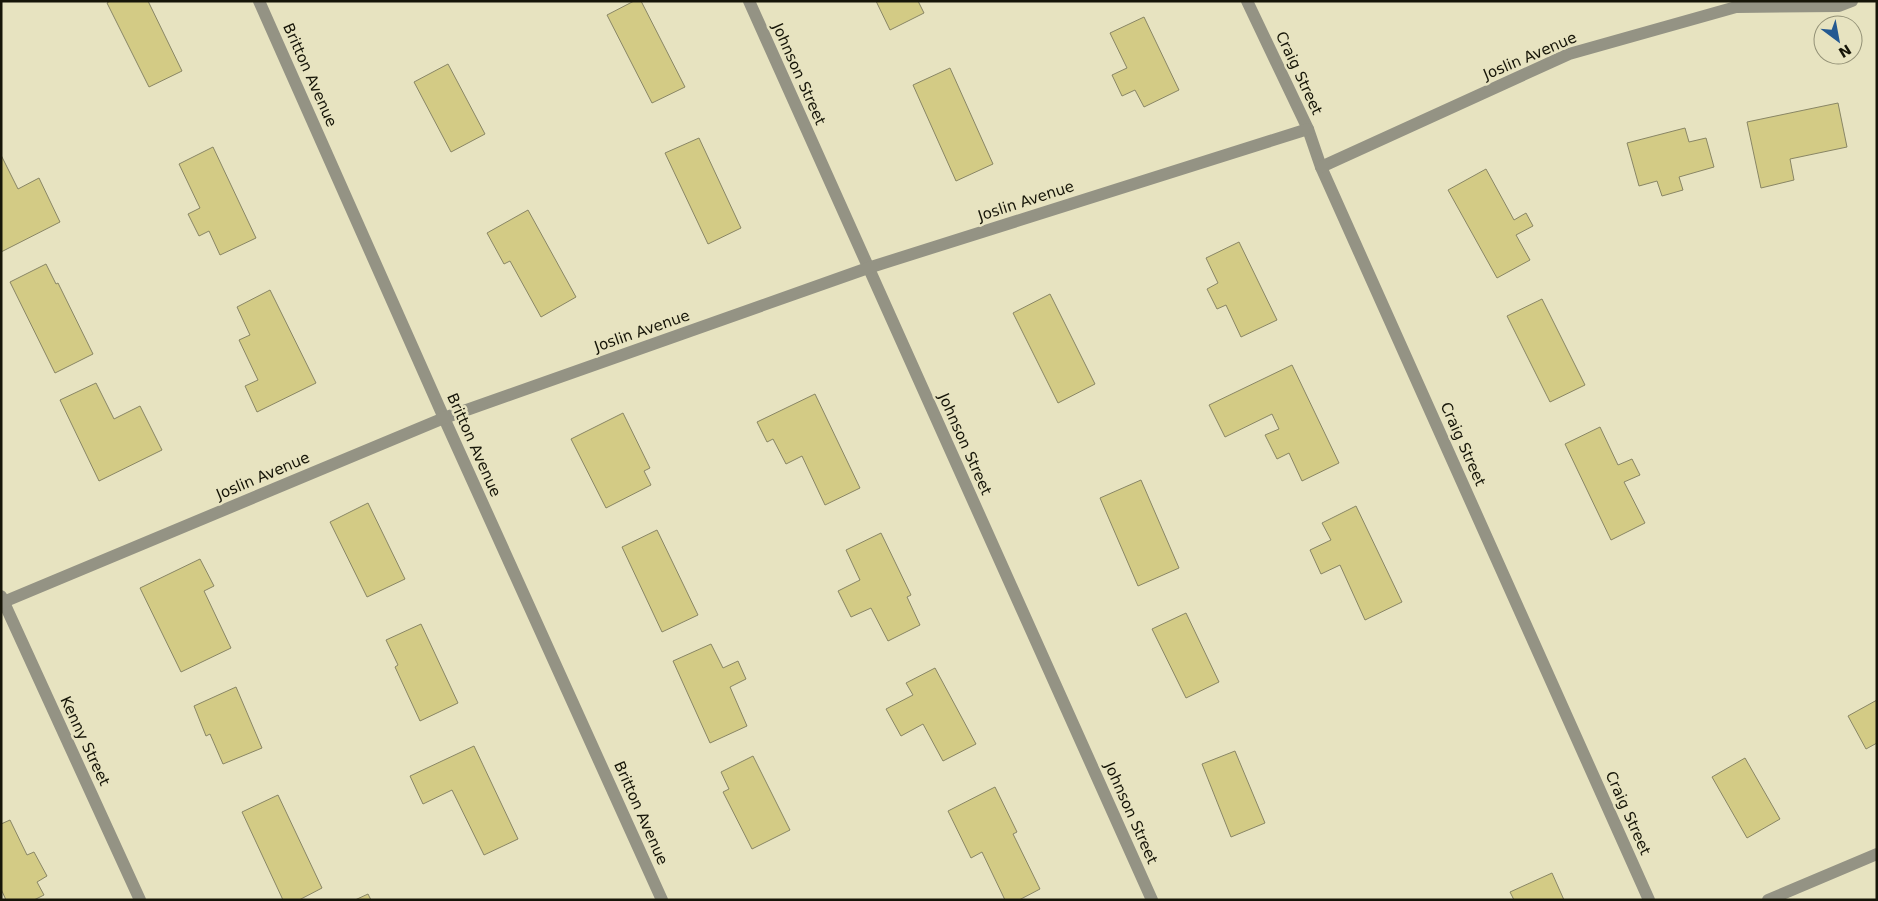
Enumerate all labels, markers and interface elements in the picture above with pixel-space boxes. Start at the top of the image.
north arrow [1813,15,1863,65]
street label: Johnson Street [768,19,830,128]
street label: Britton Avenue [279,20,341,130]
street label: Craig Street [1272,28,1326,118]
street label: Joslin Avenue [1480,28,1579,84]
text: N [1836,41,1854,61]
street label: Joslin Avenue [975,177,1076,225]
street label: Joslin Avenue [591,306,692,356]
street label: Johnson Street [934,389,996,498]
street label: Britton Avenue [443,390,505,500]
street label: Craig Street [1437,399,1490,489]
street label: Joslin Avenue [213,448,312,504]
street label: Kenny Street [56,693,114,789]
street label: Britton Avenue [610,758,672,868]
street label: Johnson Street [1100,758,1162,867]
street label: Craig Street [1602,768,1655,858]

